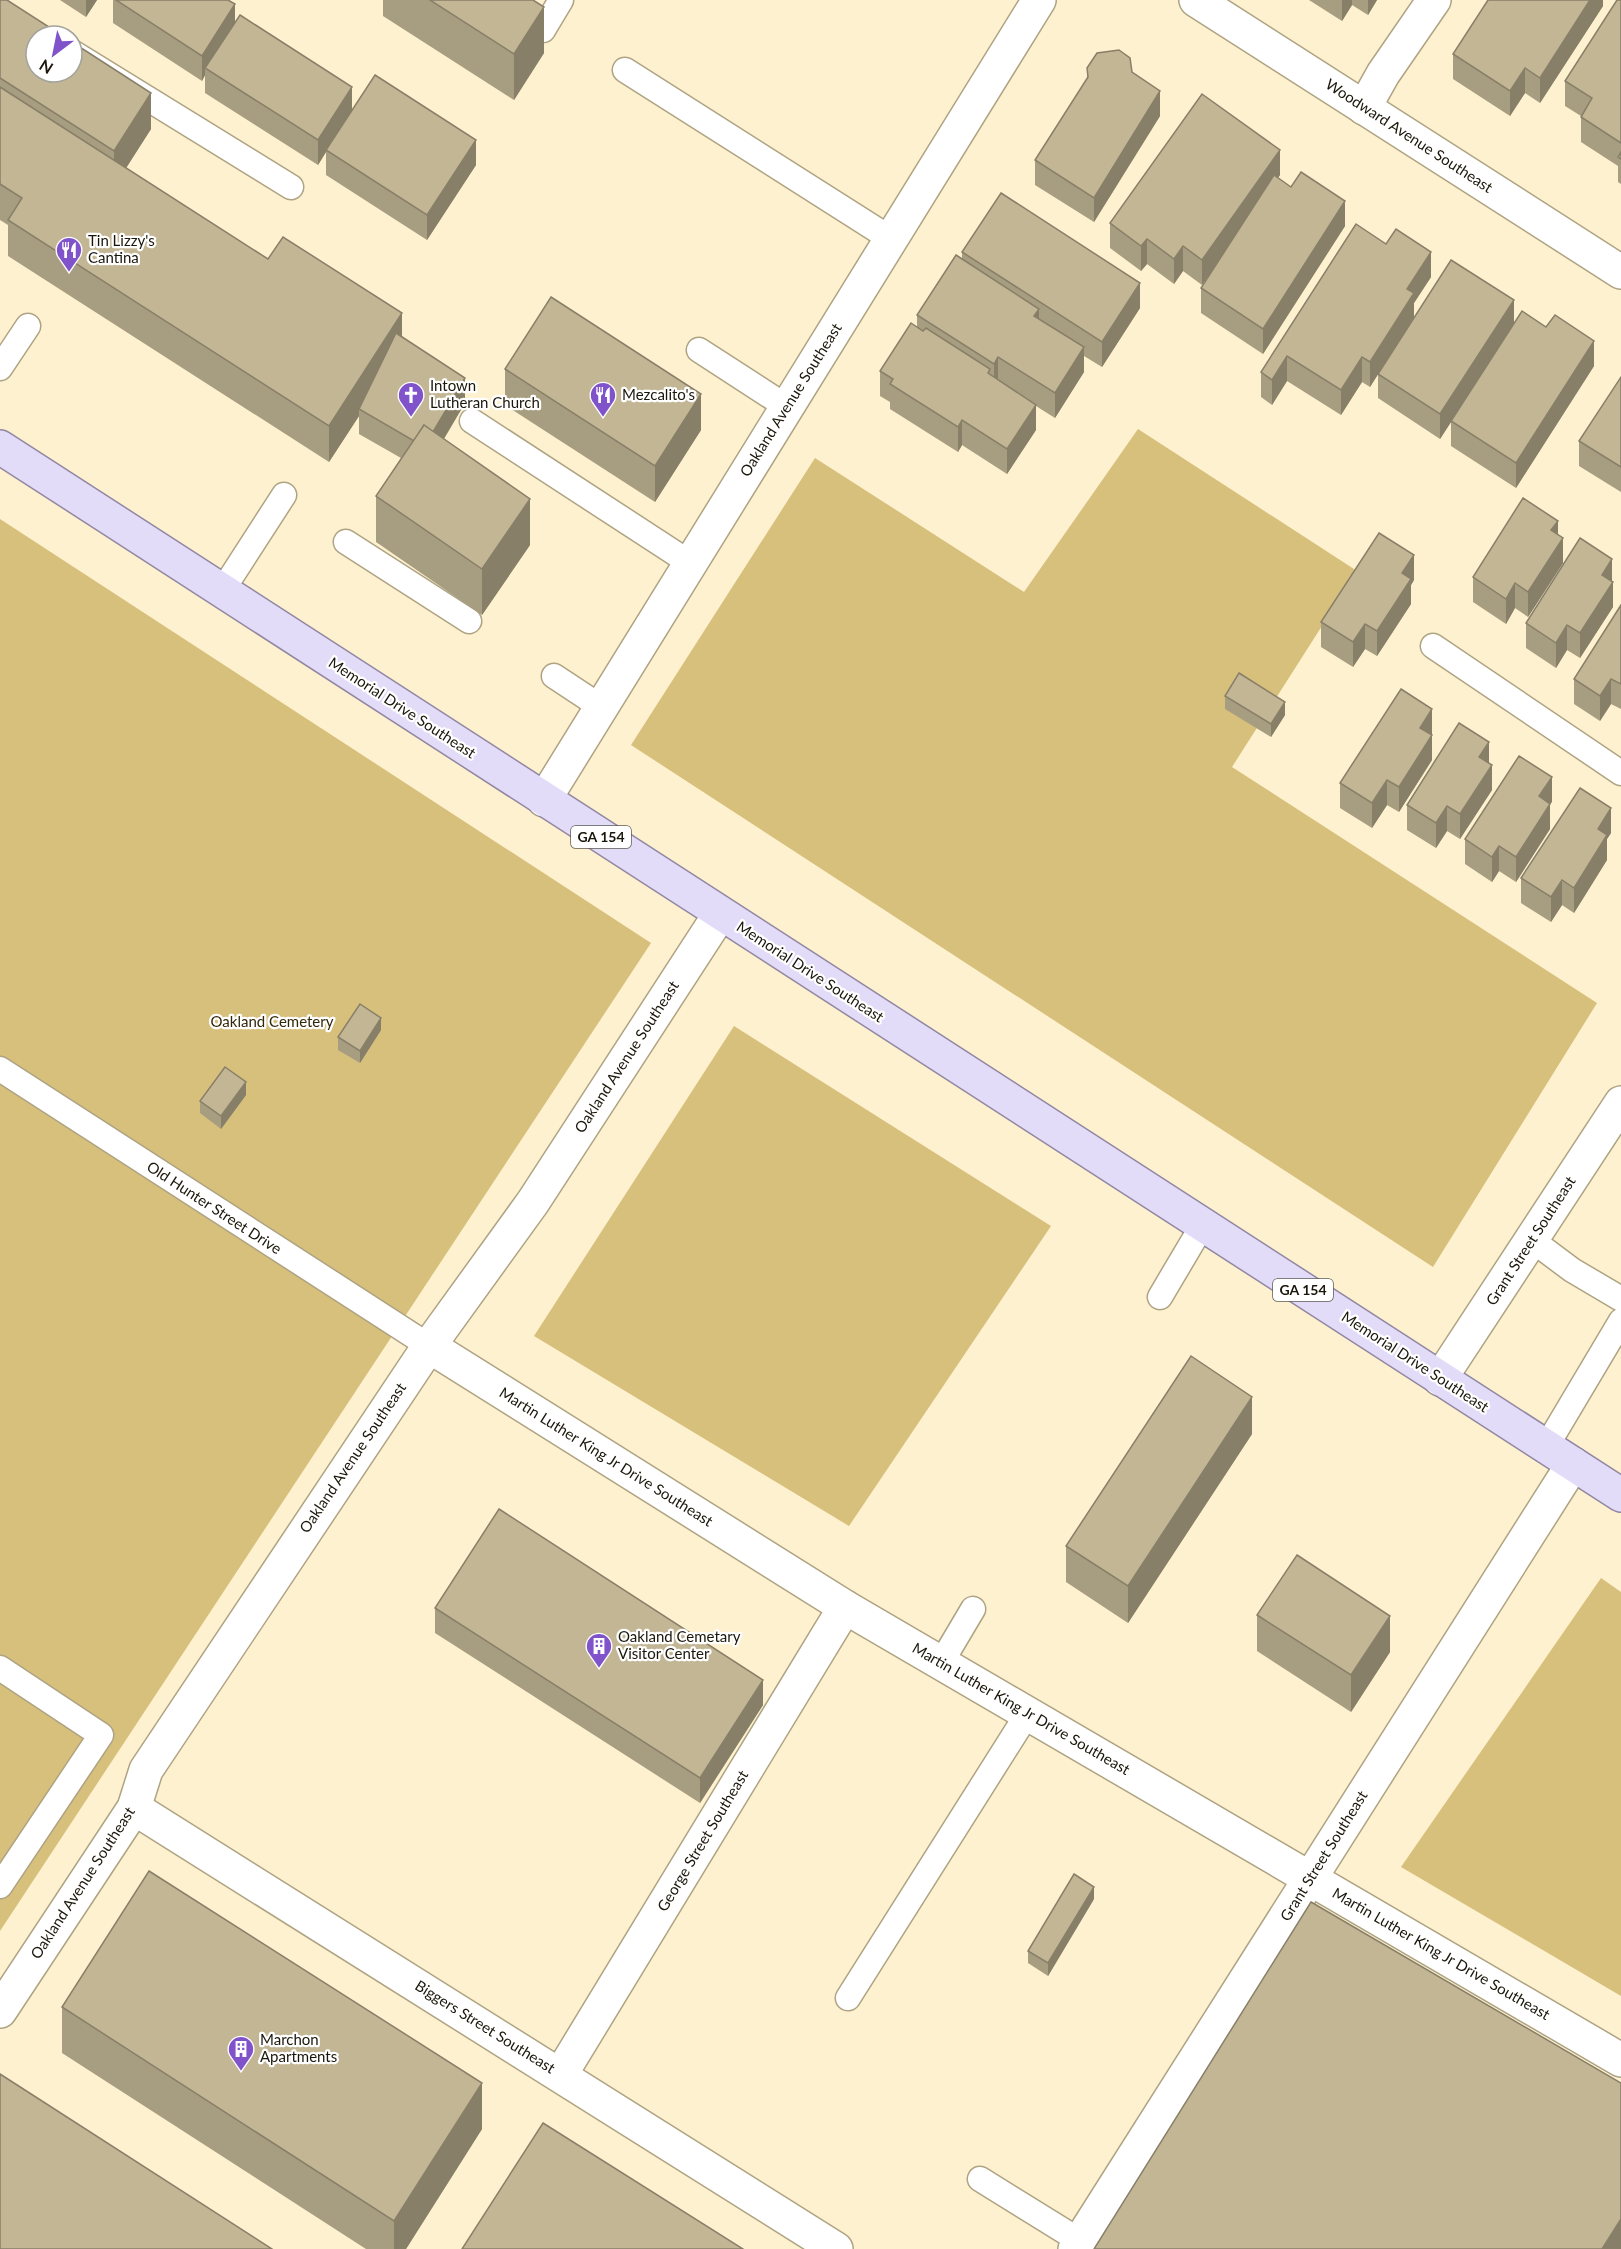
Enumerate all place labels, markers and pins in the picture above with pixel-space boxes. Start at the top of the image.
place label: Tin Lizzy's Cantina [88,231,155,266]
restaurant icon: Tin Lizzy's Cantina [54,235,84,273]
place label: Intown Lutheran Church [430,376,540,411]
church icon: Intown Lutheran Church [396,380,426,418]
restaurant icon: Mezcalito's [588,380,618,418]
place label: Mezcalito's [622,385,695,403]
place label: Oakland Cemetary Visitor Center [618,1627,741,1662]
building icon: Oakland Cemetary Visitor Center [584,1631,614,1669]
place label: Marchon Apartments [260,2030,337,2065]
building icon: Marchon Apartments [226,2034,256,2072]

